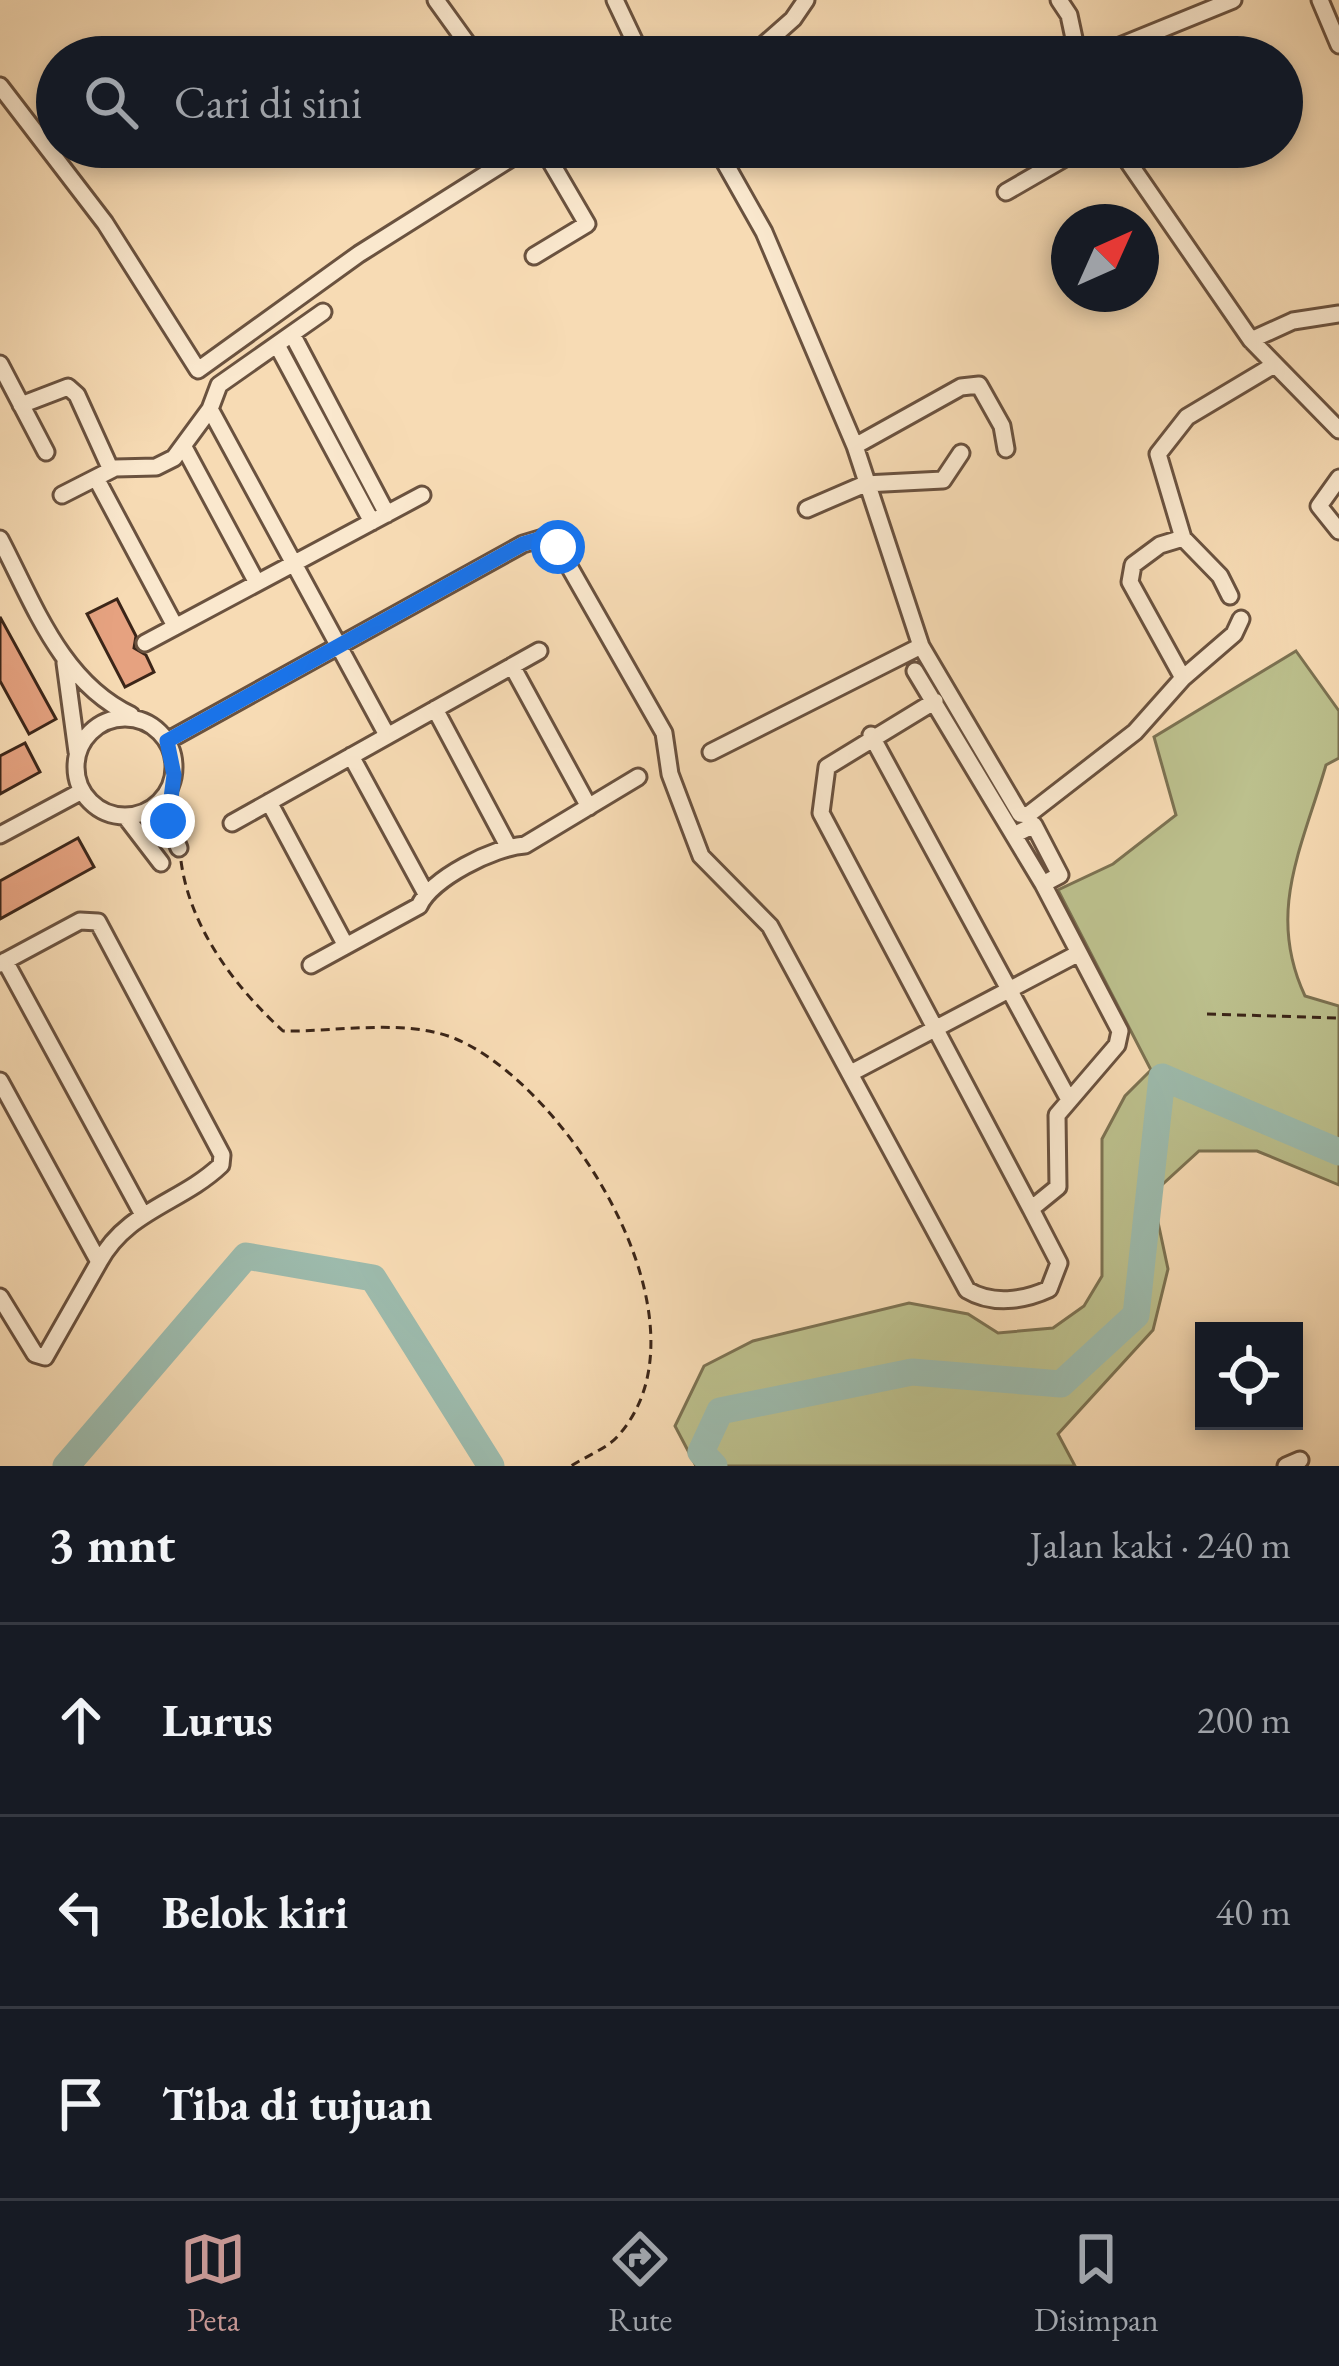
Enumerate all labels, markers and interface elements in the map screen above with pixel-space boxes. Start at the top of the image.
search box [36,36,1303,168]
icon: search [78,69,144,135]
text: Cari di sini [174,73,362,131]
north arrow [1051,204,1159,312]
route start [531,520,585,574]
route end [141,794,195,848]
map controls [1195,1322,1303,1430]
button: locate [1195,1322,1303,1430]
text: 3 mnt [48,1511,175,1577]
text: Jalan kaki · 240 m [1029,1519,1291,1570]
icon: ahead [48,1687,114,1753]
text: Lurus [162,1691,273,1749]
text: 200 m [1197,1694,1291,1745]
icon: left [48,1879,114,1945]
text: Belok kiri [162,1883,348,1941]
text: 40 m [1215,1886,1291,1937]
icon: arrive [48,2071,114,2137]
text: Tiba di tujuan [162,2075,433,2133]
tab: Peta [180,2226,246,2341]
tab: Rute [607,2226,673,2341]
tab: Disimpan [1034,2226,1159,2341]

